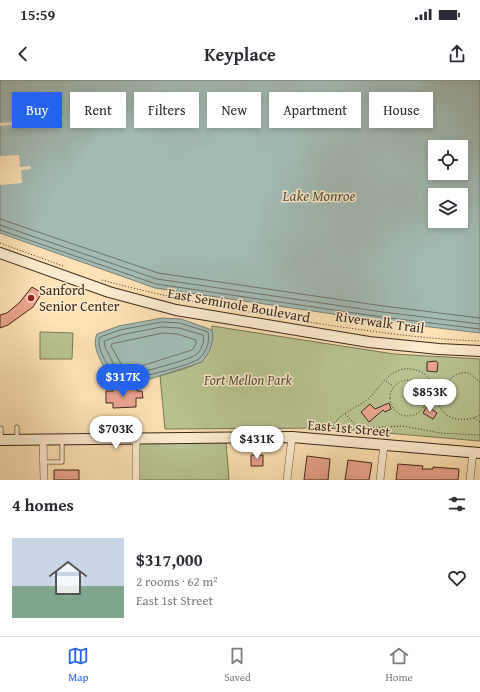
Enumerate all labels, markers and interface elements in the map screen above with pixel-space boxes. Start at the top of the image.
text: 15:59 [20,4,55,25]
text: Keyplace [204,41,276,68]
icon: back [12,43,34,65]
icon: share [446,43,468,65]
chip: Buy [12,92,62,128]
chip: Rent [70,92,126,128]
chip: Filters [134,92,199,128]
chip: New [207,92,261,128]
chip: Apartment [269,92,361,128]
chip: House [369,92,433,128]
map controls [428,140,468,228]
button: locate [428,140,468,180]
water label: Lake Monroe [282,185,355,206]
button: layers [428,188,468,228]
place label: Sanford Senior Center [39,280,120,316]
street label: East Seminole Boulevard [166,283,312,327]
marker: Sanford Senior Center [26,293,36,303]
street label: Riverwalk Trail [334,306,426,338]
pin: $317K [95,364,151,398]
text: $317K [105,367,141,386]
park label: Fort Mellon Park [203,370,293,390]
pin: $853K [402,379,458,413]
text: $853K [412,382,448,401]
street label: East 1st Street [307,414,391,442]
pin: $703K [88,416,144,450]
text: $703K [98,419,134,438]
pin: $431K [229,426,285,460]
text: $431K [239,429,275,448]
text: 4 homes [12,492,74,517]
icon: filters [446,493,468,515]
text: $317,000 [136,547,202,572]
icon: home [44,554,92,602]
icon: heart [446,567,468,589]
text: 2 rooms · 62 m² [136,572,218,591]
text: East 1st Street [136,591,213,610]
tab: Map [67,645,89,685]
tab: Saved [224,645,251,685]
tab: Home [386,645,413,685]

